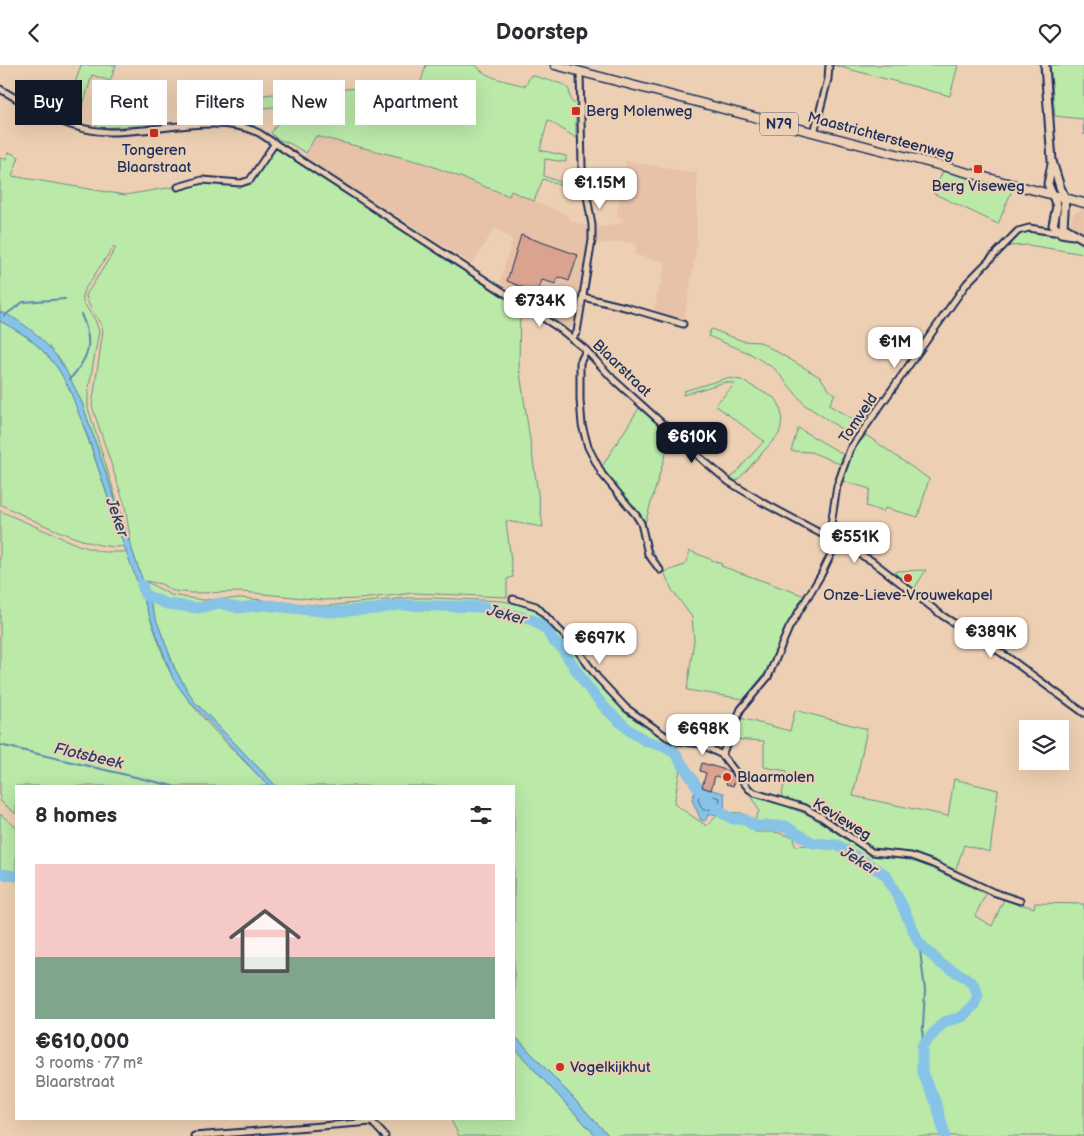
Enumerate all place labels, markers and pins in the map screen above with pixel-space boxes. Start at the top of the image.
place label: Berg Molenweg [586,102,692,121]
marker: Berg Molenweg [570,105,582,117]
marker: Tongeren Blaarstraat [148,127,160,139]
place label: Tongeren Blaarstraat [117,141,192,177]
marker: Berg Viseweg [972,163,984,175]
pin: €1.15M [559,167,641,210]
place label: Berg Viseweg [931,177,1025,196]
pin: €734K [505,285,575,328]
pin: €1M [871,327,919,369]
pin: €610K [657,421,727,464]
pin: €551K [820,521,890,564]
marker: Onze-Lieve-Vrouwekapel [902,572,914,584]
place label: Onze-Lieve-Vrouwekapel [823,586,993,605]
pin: €389K [956,617,1026,659]
pin: €697K [565,623,635,665]
pin: €698K [668,713,738,756]
place label: Blaarmolen [737,768,814,787]
marker: Blaarmolen [721,771,733,783]
place label: Vogelkijkhut [570,1058,651,1077]
marker: Vogelkijkhut [554,1061,566,1073]

